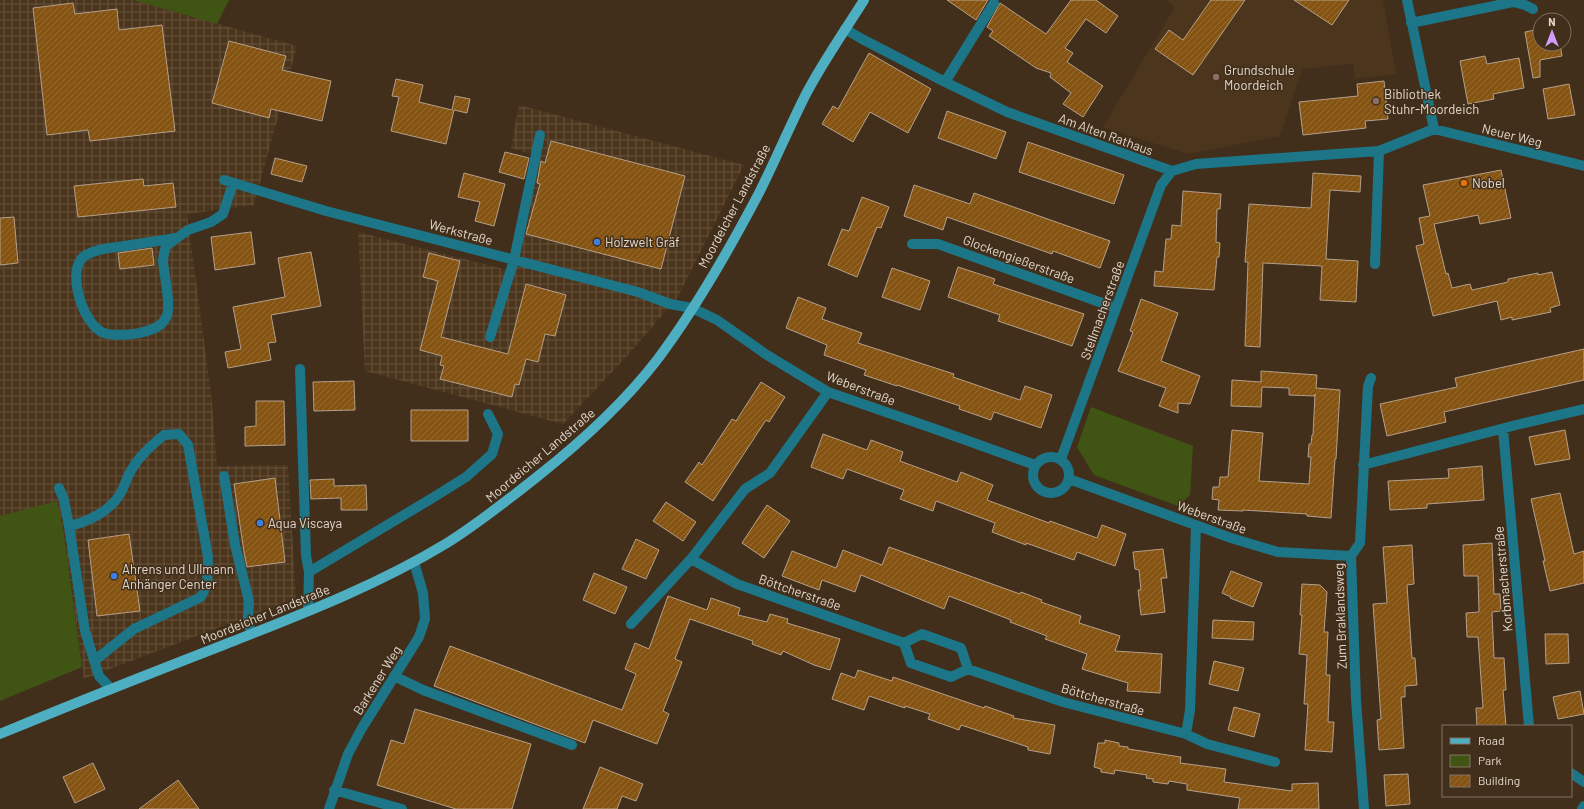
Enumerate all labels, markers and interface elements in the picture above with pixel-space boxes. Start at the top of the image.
north arrow [1532,12,1572,52]
text: N [1548,15,1556,28]
place label: Grundschule Moordeich [1224,62,1295,93]
marker: Grundschule Moordeich [1211,72,1221,82]
place label: Bibliothek Stuhr-Moordeich [1384,86,1479,117]
marker: Bibliothek Stuhr-Moordeich [1371,96,1381,106]
street label: Am Alten Rathaus [1057,109,1155,159]
street label: Neuer Weg [1480,120,1544,150]
street label: Moordeicher Landstraße [695,141,773,271]
place label: Nobel [1472,175,1505,191]
marker: Nobel [1459,178,1469,188]
street label: Werkstraße [427,216,495,248]
street label: Glockengießerstraße [961,231,1077,287]
place label: Holzwelt Gräf [605,234,680,250]
marker: Holzwelt Gräf [592,237,602,247]
street label: Stellmacherstraße [1077,258,1127,362]
street label: Weberstraße [824,367,898,409]
street label: Moordeicher Landstraße [482,404,598,505]
street label: Weberstraße [1175,497,1249,537]
place label: Aqua Viscaya [268,515,342,531]
marker: Aqua Viscaya [255,518,265,528]
street label: Korbmacherstraße [1490,526,1516,632]
place label: Ahrens und Ullmann Anhänger Center [122,561,234,592]
street label: Zum Braklandsweg [1330,563,1350,669]
street label: Böttcherstraße [757,570,843,614]
marker: Ahrens und Ullmann Anhänger Center [109,571,119,581]
street label: Moordeicher Landstraße [198,581,332,647]
street label: Barkener Weg [349,642,405,718]
street label: Böttcherstraße [1059,679,1147,719]
legend [1442,725,1572,797]
text: Road [1478,733,1505,747]
text: Park [1478,753,1502,767]
text: Building [1478,773,1520,787]

